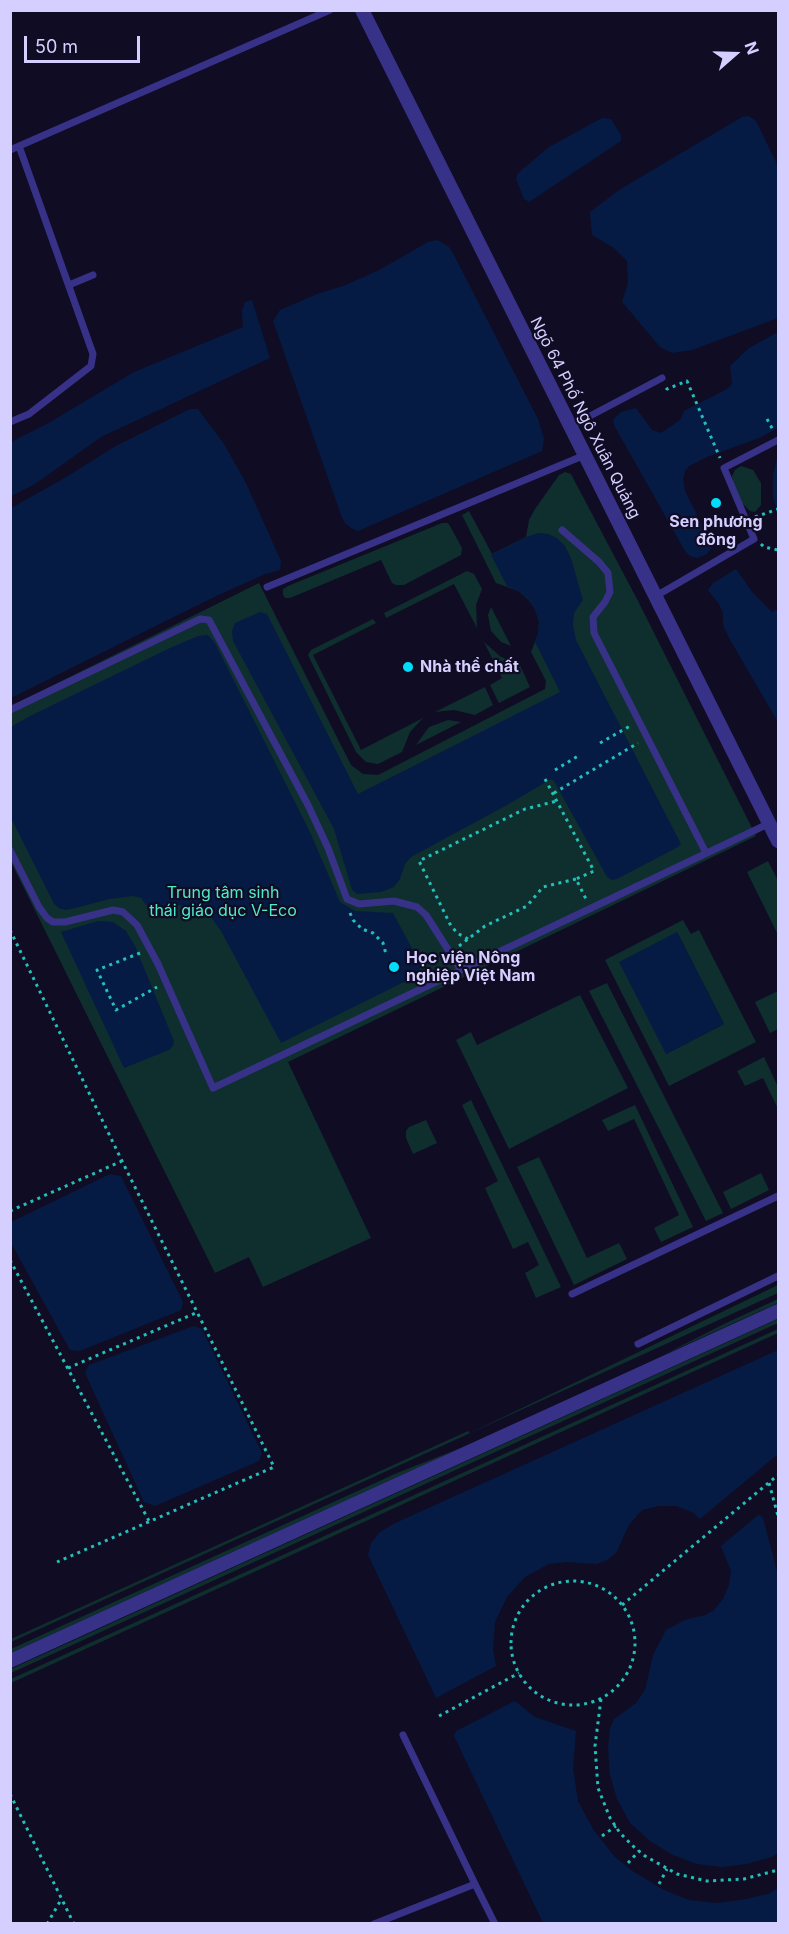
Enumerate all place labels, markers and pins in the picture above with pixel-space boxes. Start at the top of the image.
marker: Sen phương đông [709,496,723,510]
place label: Sen phương đông [669,512,763,550]
place label: Nhà thể chất [420,657,519,677]
marker: Nhà thể chất [401,660,415,674]
place label: Học viện Nông nghiệp Việt Nam [406,948,535,986]
marker: Học viện Nông nghiệp Việt Nam [387,960,401,974]

